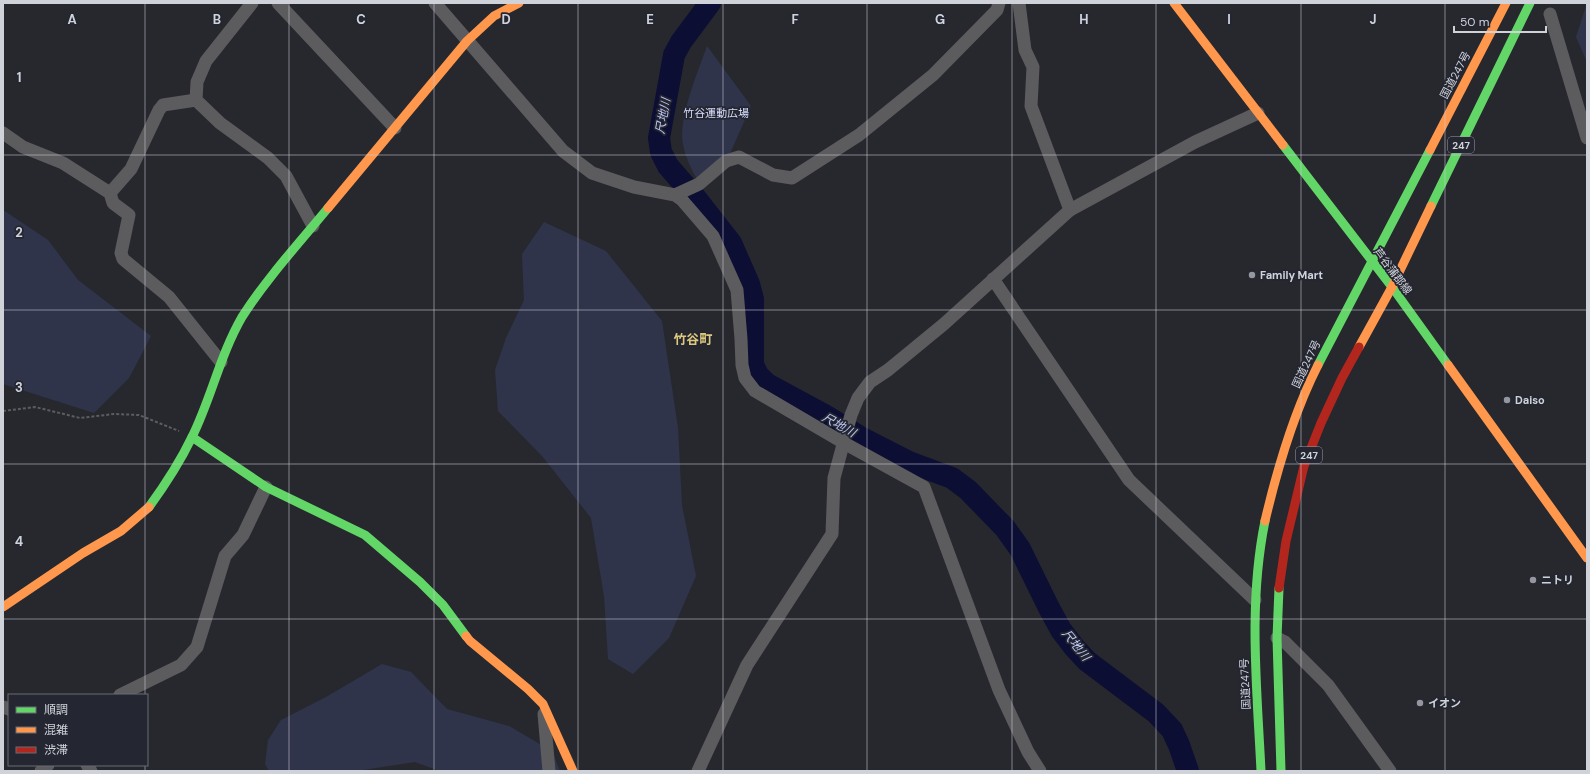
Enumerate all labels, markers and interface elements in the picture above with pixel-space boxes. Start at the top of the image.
scale bar [1454,8,1546,34]
text: A [67,11,77,28]
text: B [213,11,221,28]
text: C [356,11,366,28]
text: D [501,11,511,28]
text: E [646,11,654,28]
text: F [791,11,799,28]
text: G [935,11,945,28]
text: H [1079,11,1089,28]
text: I [1227,11,1231,28]
text: J [1369,11,1377,28]
text: 50 m [1460,14,1489,30]
street label: 国道247号 [1437,49,1473,101]
text: 1 [17,69,21,86]
water label: 尺地川 [652,95,674,135]
park label: 竹谷運動広場 [683,106,749,120]
road number: 247 [1448,137,1474,153]
text: 2 [15,224,23,241]
street label: 芦谷蒲郡線 [1371,245,1415,297]
place label: Family Mart [1260,268,1323,282]
marker: Family Mart [1247,270,1257,280]
district label: 竹谷町 [673,331,713,348]
street label: 国道247号 [1289,338,1323,390]
text: 3 [15,379,23,396]
place label: Daiso [1515,393,1545,407]
marker: Daiso [1502,395,1512,405]
water label: 尺地川 [819,409,860,442]
road number: 247 [1296,447,1322,463]
text: 4 [15,533,23,550]
place label: ニトリ [1541,573,1574,587]
marker: ニトリ [1528,575,1538,585]
water label: 尺地川 [1058,626,1095,666]
street label: 国道247号 [1237,658,1253,710]
legend [8,694,148,766]
place label: イオン [1428,696,1461,710]
marker: イオン [1415,698,1425,708]
text: 順調 [44,702,68,718]
text: 混雑 [44,722,68,738]
text: 渋滞 [44,742,68,758]

